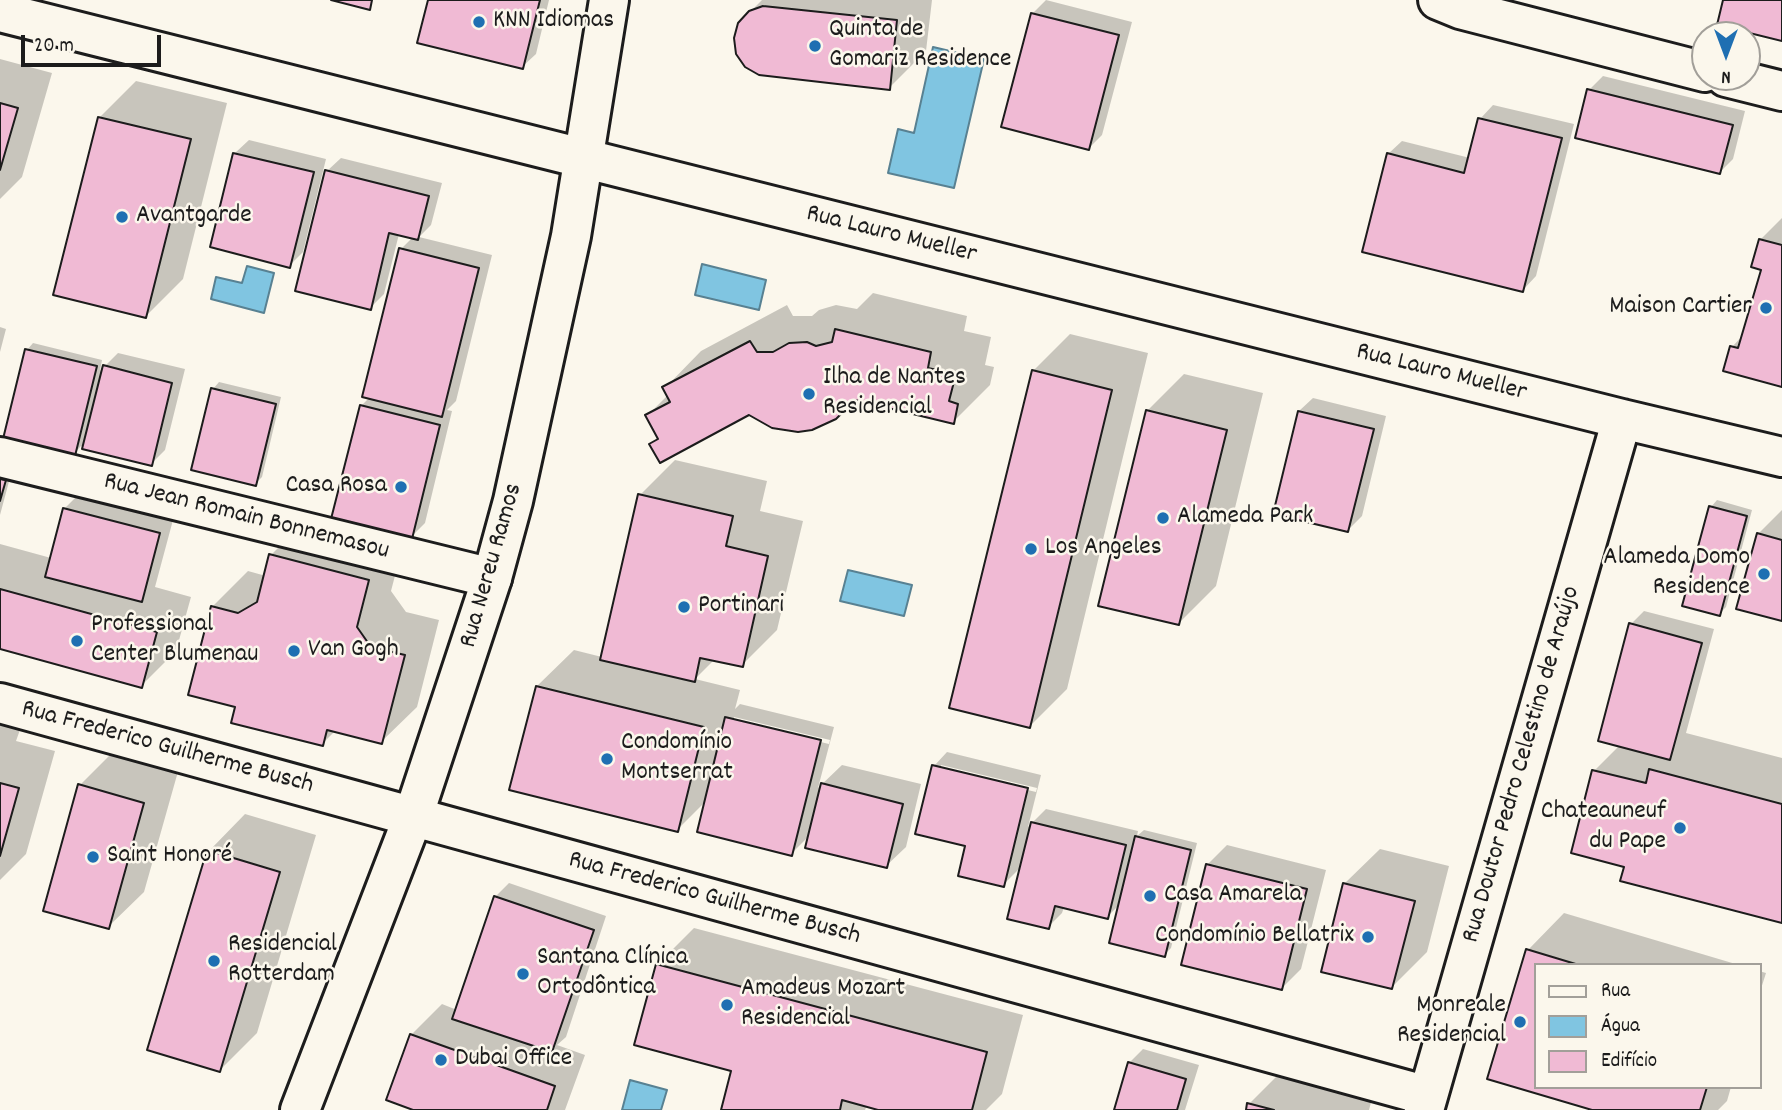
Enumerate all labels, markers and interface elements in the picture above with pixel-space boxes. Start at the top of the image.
place label: KNN Idiomas [493,6,614,38]
marker: KNN Idiomas [471,14,487,30]
place label: Quinta de Gomariz Residence [829,15,1011,76]
scale bar [24,21,164,65]
north arrow [1691,21,1761,91]
text: 20 m [34,32,74,62]
marker: Quinta de Gomariz Residence [807,38,823,54]
text: N [1721,62,1731,89]
street label: Rua Lauro Mueller [803,200,979,272]
place label: Avantgarde [136,201,252,233]
marker: Avantgarde [114,209,130,225]
place label: Maison Cartier [1609,292,1752,324]
marker: Maison Cartier [1758,300,1774,316]
street label: Rua Lauro Mueller [1353,338,1529,410]
place label: Ilha de Nantes Residencial [823,363,966,424]
marker: Ilha de Nantes Residencial [801,386,817,402]
street label: Rua Jean Romain Bonnemasou [100,467,392,569]
place label: Casa Rosa [285,471,387,503]
marker: Casa Rosa [393,479,409,495]
street label: Rua Nereu Ramos [455,480,531,652]
place label: Alameda Park [1177,502,1314,534]
marker: Alameda Park [1155,510,1171,526]
place label: Los Angeles [1045,533,1162,565]
marker: Los Angeles [1023,541,1039,557]
place label: Alameda Domo Residence [1603,543,1750,604]
marker: Alameda Domo Residence [1756,566,1772,582]
street label: Rua Doutor Pedro Celestino de Araújo [1457,583,1589,947]
place label: Portinari [698,591,784,623]
marker: Portinari [676,599,692,615]
place label: Professional Center Blumenau [91,610,258,672]
marker: Professional Center Blumenau [69,633,85,649]
place label: Van Gogh [308,635,399,667]
marker: Van Gogh [286,643,302,659]
street label: Rua Frederico Guilherme Busch [18,695,316,803]
place label: Condomínio Montserrat [621,728,733,790]
marker: Condomínio Montserrat [599,751,615,767]
place label: Chateauneuf du Pape [1541,797,1666,858]
marker: Chateauneuf du Pape [1672,820,1688,836]
place label: Saint Honoré [107,841,232,873]
street label: Rua Frederico Guilherme Busch [565,846,863,954]
marker: Saint Honoré [85,849,101,865]
place label: Casa Amarela [1164,880,1302,912]
marker: Casa Amarela [1142,888,1158,904]
place label: Condomínio Bellatrix [1155,921,1354,953]
marker: Condomínio Bellatrix [1360,929,1376,945]
place label: Residencial Rotterdam [228,930,337,992]
place label: Santana Clínica Ortodôntica [537,943,688,1004]
marker: Residencial Rotterdam [206,953,222,969]
legend [1534,963,1761,1089]
marker: Santana Clínica Ortodôntica [515,966,531,982]
place label: Amadeus Mozart Residencial [741,974,905,1036]
text: Rua [1601,977,1630,1007]
place label: Monreale Residencial [1397,991,1506,1052]
marker: Amadeus Mozart Residencial [719,997,735,1013]
text: Água [1601,1012,1640,1042]
marker: Monreale Residencial [1512,1014,1528,1030]
place label: Dubai Office [455,1044,572,1076]
text: Edifício [1601,1047,1657,1077]
marker: Dubai Office [433,1052,449,1068]

